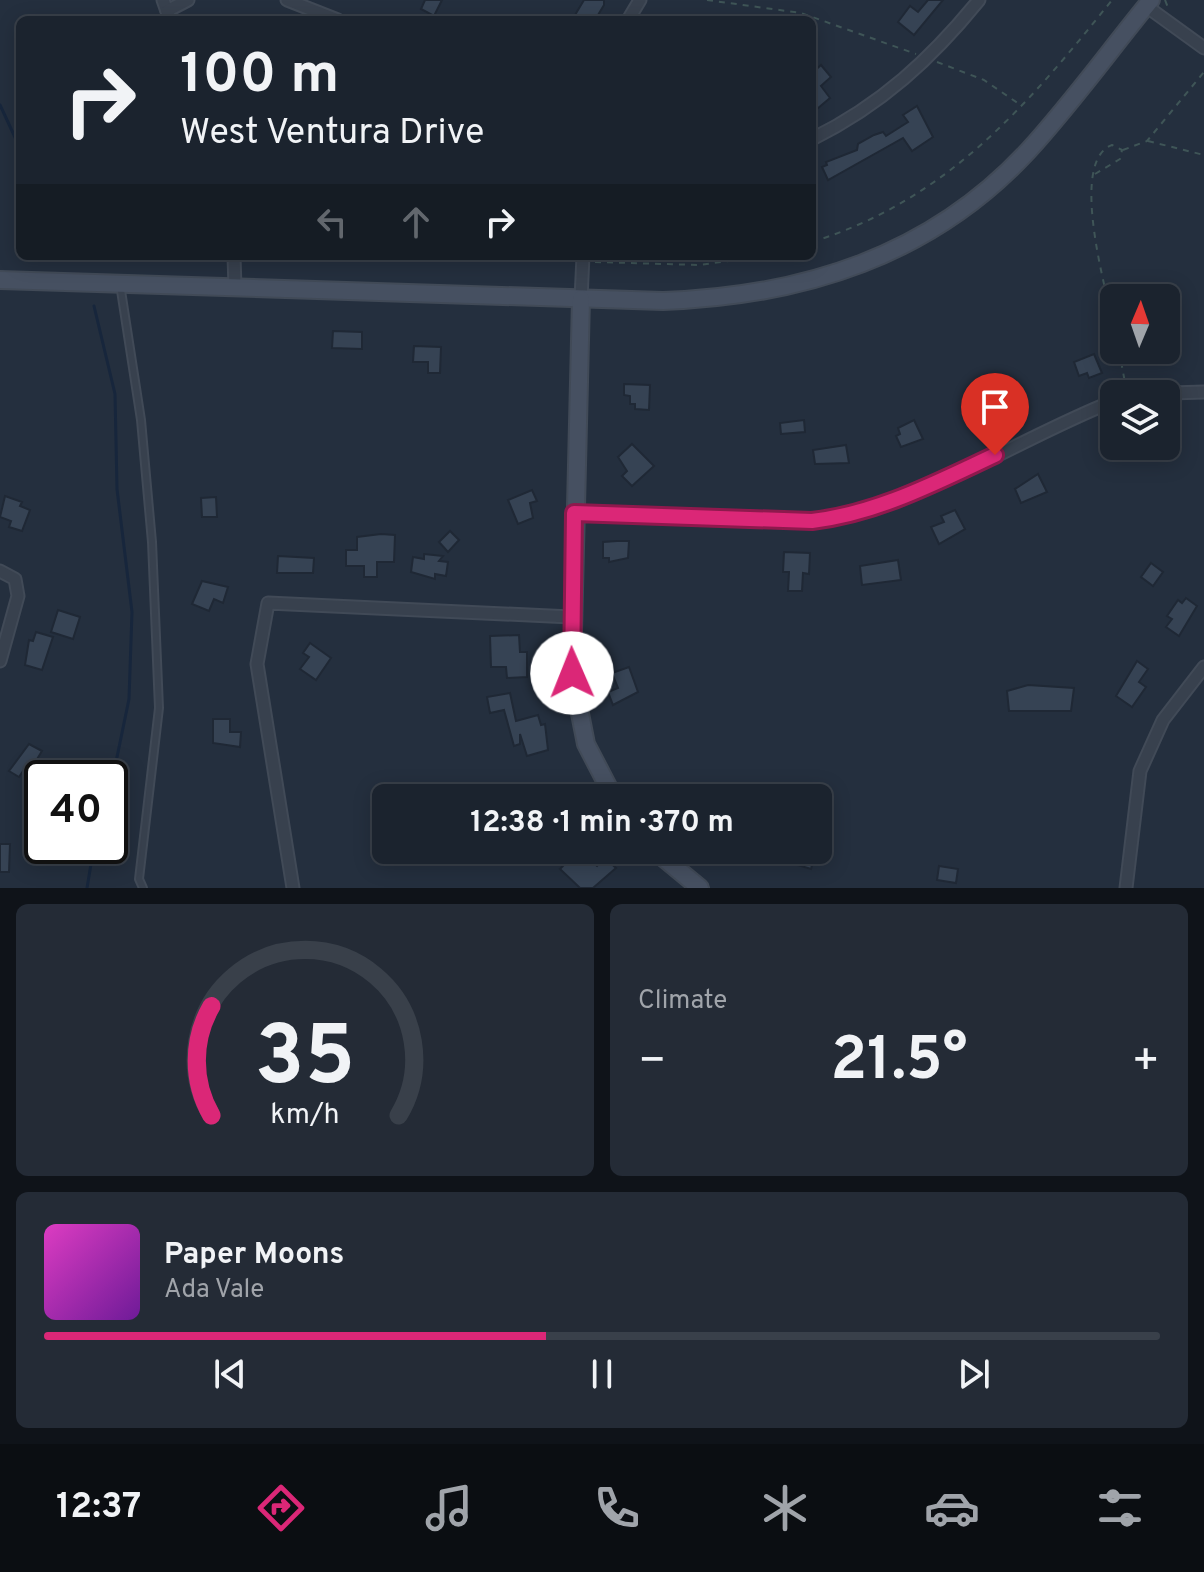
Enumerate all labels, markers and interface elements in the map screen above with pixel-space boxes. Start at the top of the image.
text: 100 m [180,42,339,112]
icon: right [48,48,152,152]
text: West Ventura Drive [180,111,484,157]
icon: left [310,200,354,244]
icon: ahead [394,200,438,244]
icon: right [478,200,522,244]
north arrow [1100,284,1180,364]
map controls [1100,284,1180,460]
pin [961,373,1029,455]
button: layers [1100,380,1180,460]
icon: arrive [973,385,1017,429]
position arrow [530,631,614,715]
speed limit sign: 40 [24,760,128,864]
text: 12:38 · 1 min · 370 m [470,805,734,842]
text: Climate [638,985,727,1018]
text: 35 [255,1009,355,1114]
text: 21.5° [830,1025,968,1101]
text: − [638,1035,666,1091]
text: + [1132,1035,1160,1091]
text: km/h [270,1098,340,1134]
text: Paper Moons [164,1237,344,1274]
text: Ada Vale [164,1274,264,1307]
icon: previous [208,1352,252,1396]
icon: pause [580,1352,624,1396]
icon: next [952,1352,996,1396]
icon: directions [253,1480,309,1536]
icon: music [421,1480,477,1536]
icon: phone [589,1480,645,1536]
icon: climate [757,1480,813,1536]
icon: car [924,1480,980,1536]
icon: filters [1092,1480,1148,1536]
text: 12:37 [56,1485,141,1531]

